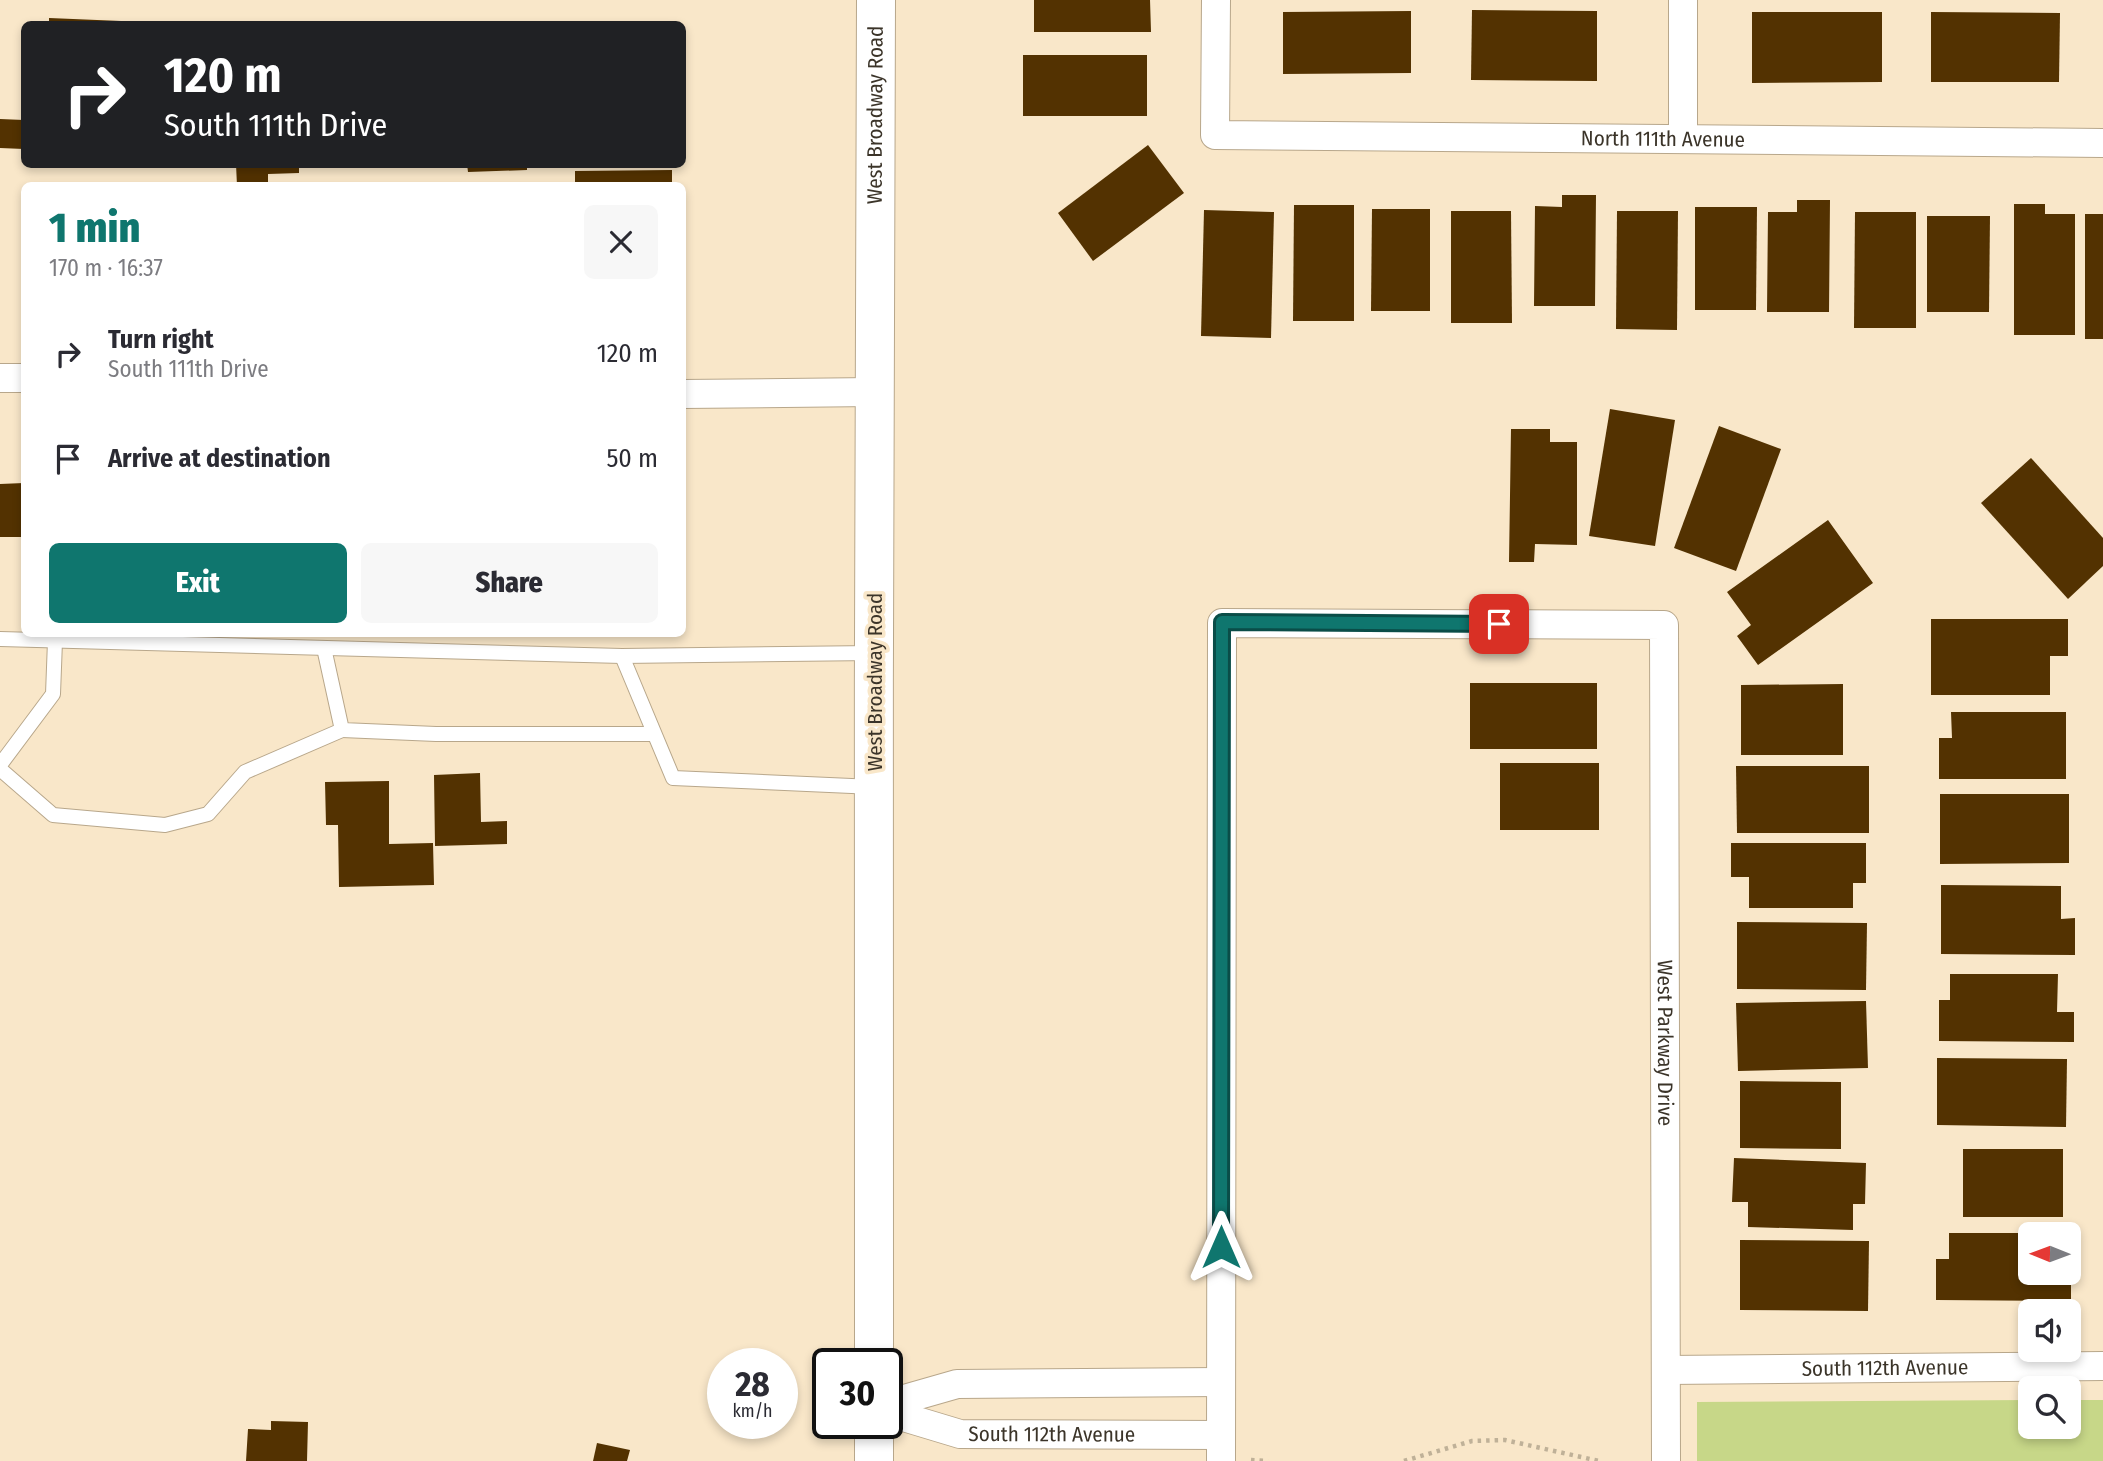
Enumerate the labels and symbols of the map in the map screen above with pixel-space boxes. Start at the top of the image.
street label: West Broadway Road [862,26,889,204]
street label: North 111th Avenue [1581,125,1745,153]
street label: West Broadway Road [862,593,888,771]
pin [1469,594,1529,654]
street label: West Parkway Drive [1652,960,1678,1126]
position arrow [1184,1210,1258,1284]
north arrow [2018,1222,2081,1284]
speed limit sign: 30 [812,1348,903,1439]
street label: South 112th Avenue [1802,1354,1968,1382]
street label: South 112th Avenue [968,1421,1135,1448]

